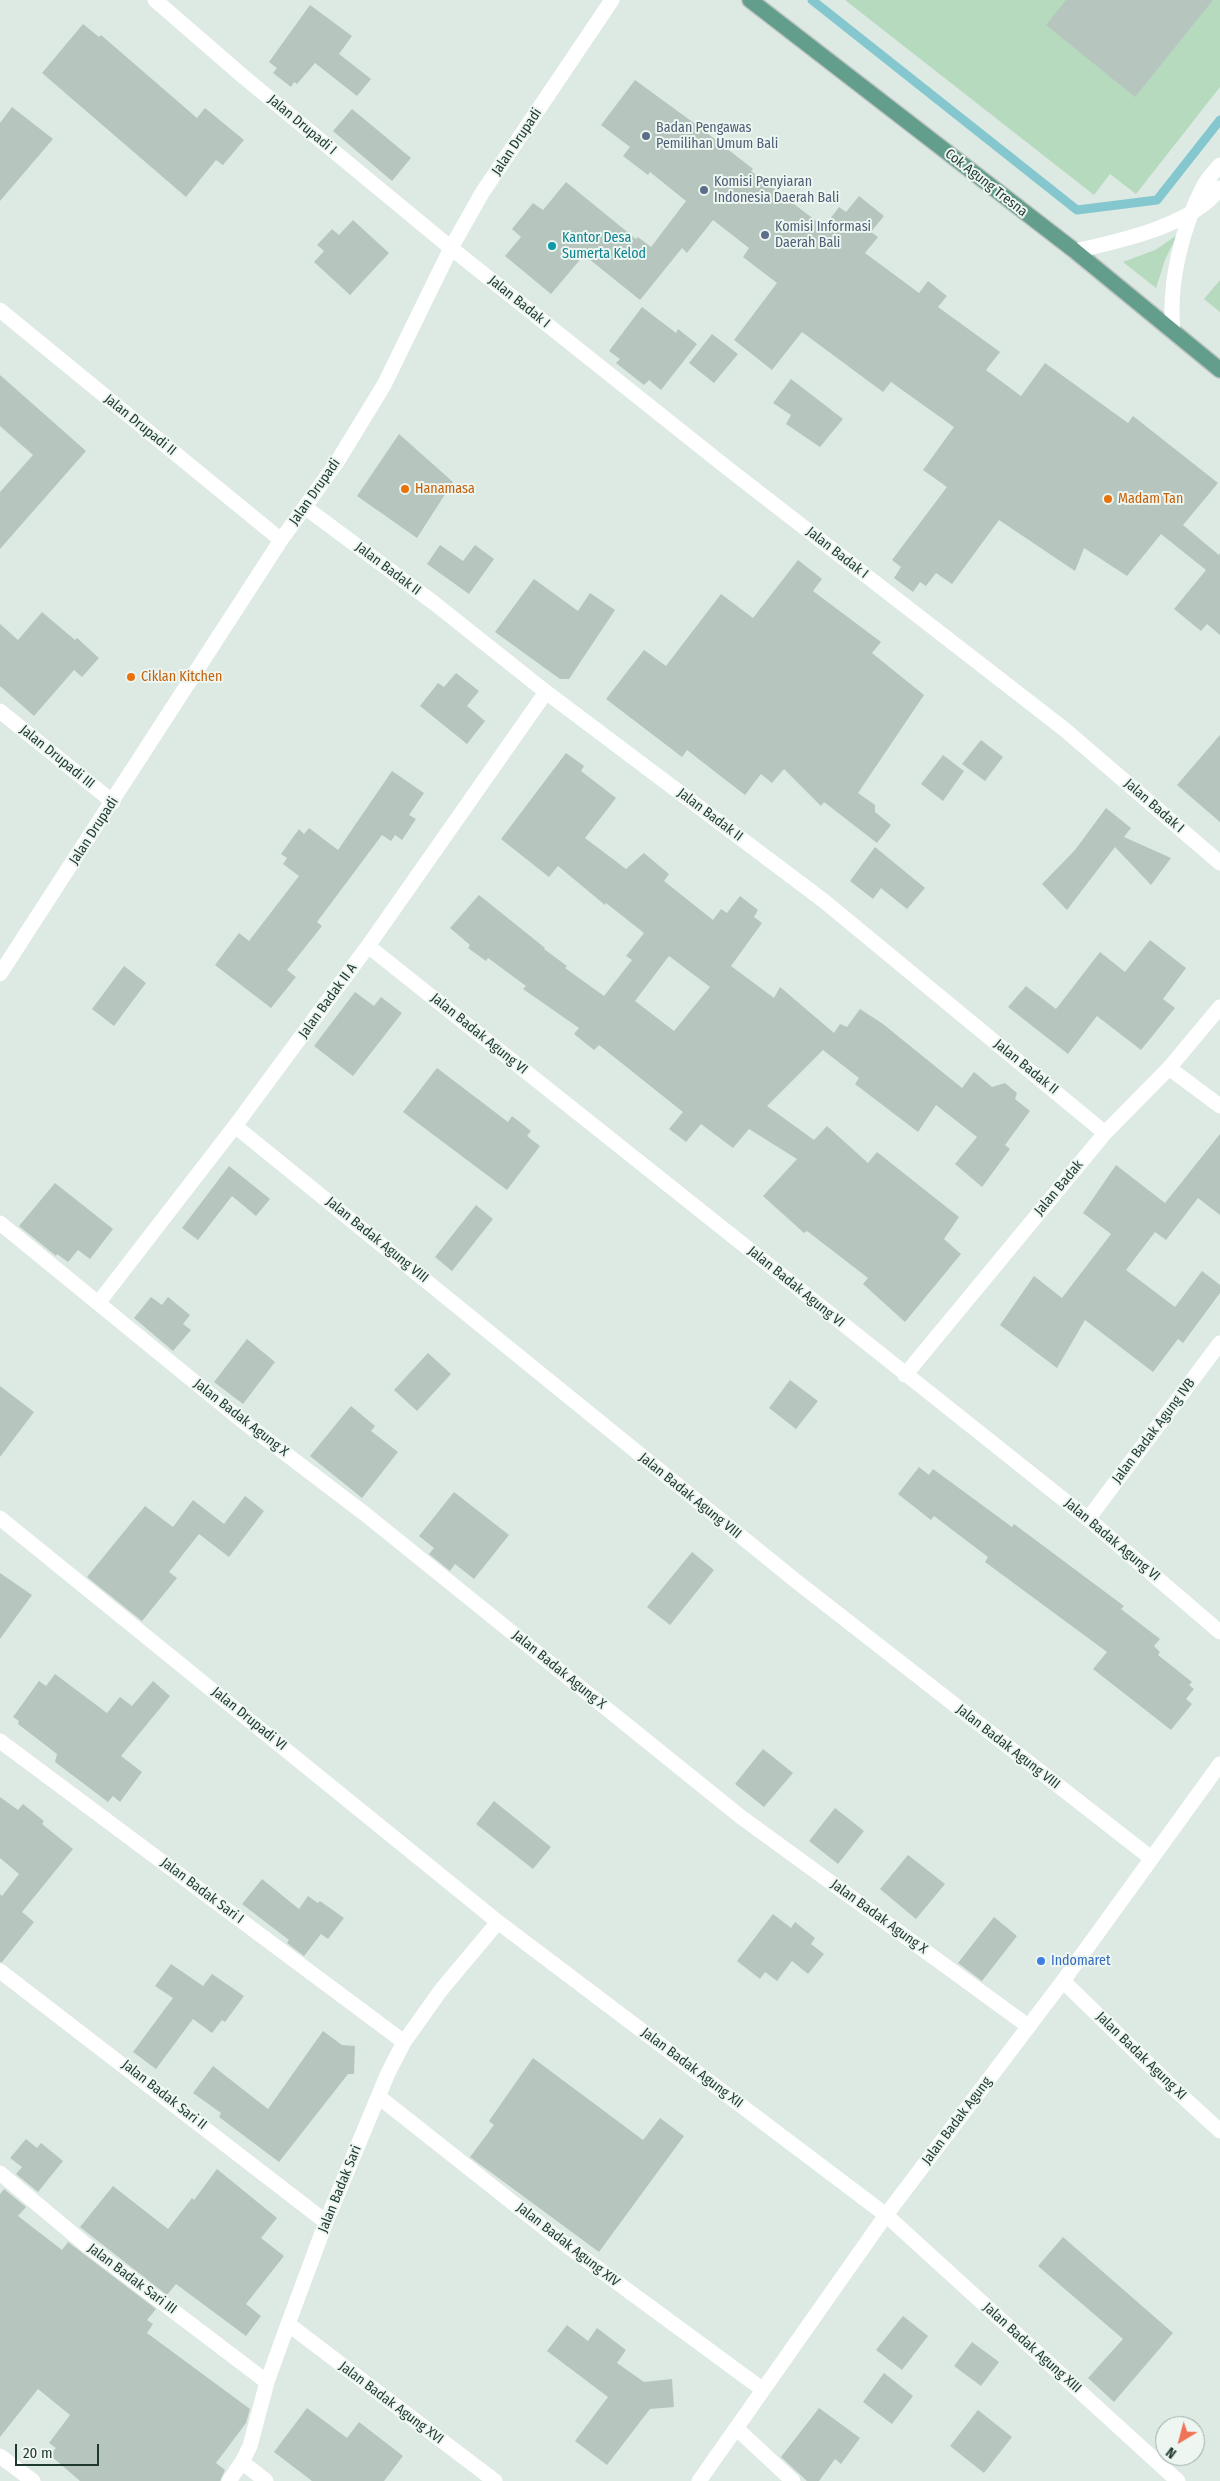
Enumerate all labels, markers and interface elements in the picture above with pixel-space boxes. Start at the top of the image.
street label: Jalan Drupadi I [264,92,340,158]
street label: Jalan Drupadi [488,105,546,179]
place label: Badan Pengawas Pemilihan Umum Bali [656,120,778,152]
marker: Badan Pengawas Pemilihan Umum Bali [640,130,652,142]
street label: Cok Agung Tresna [941,146,1031,220]
place label: Komisi Penyiaran Indonesia Daerah Bali [714,174,839,206]
marker: Komisi Penyiaran Indonesia Daerah Bali [698,184,710,196]
place label: Komisi Informasi Daerah Bali [775,219,871,252]
marker: Komisi Informasi Daerah Bali [759,229,771,241]
place label: Kantor Desa Sumerta Kelod [562,230,646,262]
marker: Kantor Desa Sumerta Kelod [546,240,558,252]
street label: Jalan Badak I [485,272,553,332]
street label: Jalan Drupadi II [101,391,179,459]
street label: Jalan Drupadi [286,456,344,528]
place label: Hanamasa [415,481,475,497]
marker: Hanamasa [399,483,411,495]
place label: Madam Tan [1118,491,1183,507]
marker: Madam Tan [1102,493,1114,505]
street label: Jalan Badak I [803,524,871,582]
street label: Jalan Badak II [352,539,424,599]
place label: Ciklan Kitchen [141,669,222,685]
marker: Ciklan Kitchen [125,671,137,683]
street label: Jalan Drupadi III [16,722,98,792]
street label: Jalan Badak I [1121,775,1187,837]
street label: Jalan Badak II [674,785,746,845]
street label: Jalan Drupadi [66,794,122,868]
street label: Jalan Badak II A [295,960,361,1042]
street label: Jalan Badak Agung VI [427,990,531,1078]
street label: Jalan Badak II [991,1036,1061,1098]
street label: Jalan Badak [1031,1157,1087,1219]
street label: Jalan Badak Agung VIII [322,1194,432,1286]
street label: Jalan Badak Agung VI [744,1243,848,1331]
street label: Jalan Badak Agung IVB [1109,1375,1199,1487]
street label: Jalan Badak Agung X [190,1376,292,1460]
street label: Jalan Badak Agung VIII [635,1450,745,1542]
street label: Jalan Badak Agung VI [1061,1495,1163,1585]
street label: Jalan Badak Agung X [509,1627,609,1713]
street label: Jalan Drupadi VI [208,1684,290,1754]
street label: Jalan Badak Agung VIII [953,1701,1063,1793]
street label: Jalan Badak Sari I [157,1854,247,1928]
street label: Jalan Badak Agung X [827,1876,931,1958]
place label: Indomaret [1051,1953,1111,1969]
marker: Indomaret [1035,1955,1047,1967]
street label: Jalan Badak Agung XI [1092,2009,1190,2103]
street label: Jalan Badak Agung XII [638,2024,746,2112]
street label: Jalan Badak Sari II [118,2057,210,2133]
street label: Jalan Badak Agung [919,2074,995,2168]
street label: Jalan Badak Sari [315,2143,365,2235]
street label: Jalan Badak Agung XIV [513,2199,623,2291]
street label: Jalan Badak Sari III [84,2240,180,2318]
street label: Jalan Badak Agung XIII [979,2299,1085,2397]
street label: Jalan Badak Agung XVI [335,2358,447,2448]
north arrow [1155,2416,1205,2466]
scale bar [18,2434,101,2466]
text: N [1163,2443,1180,2462]
text: 20 m [23,2444,53,2462]

